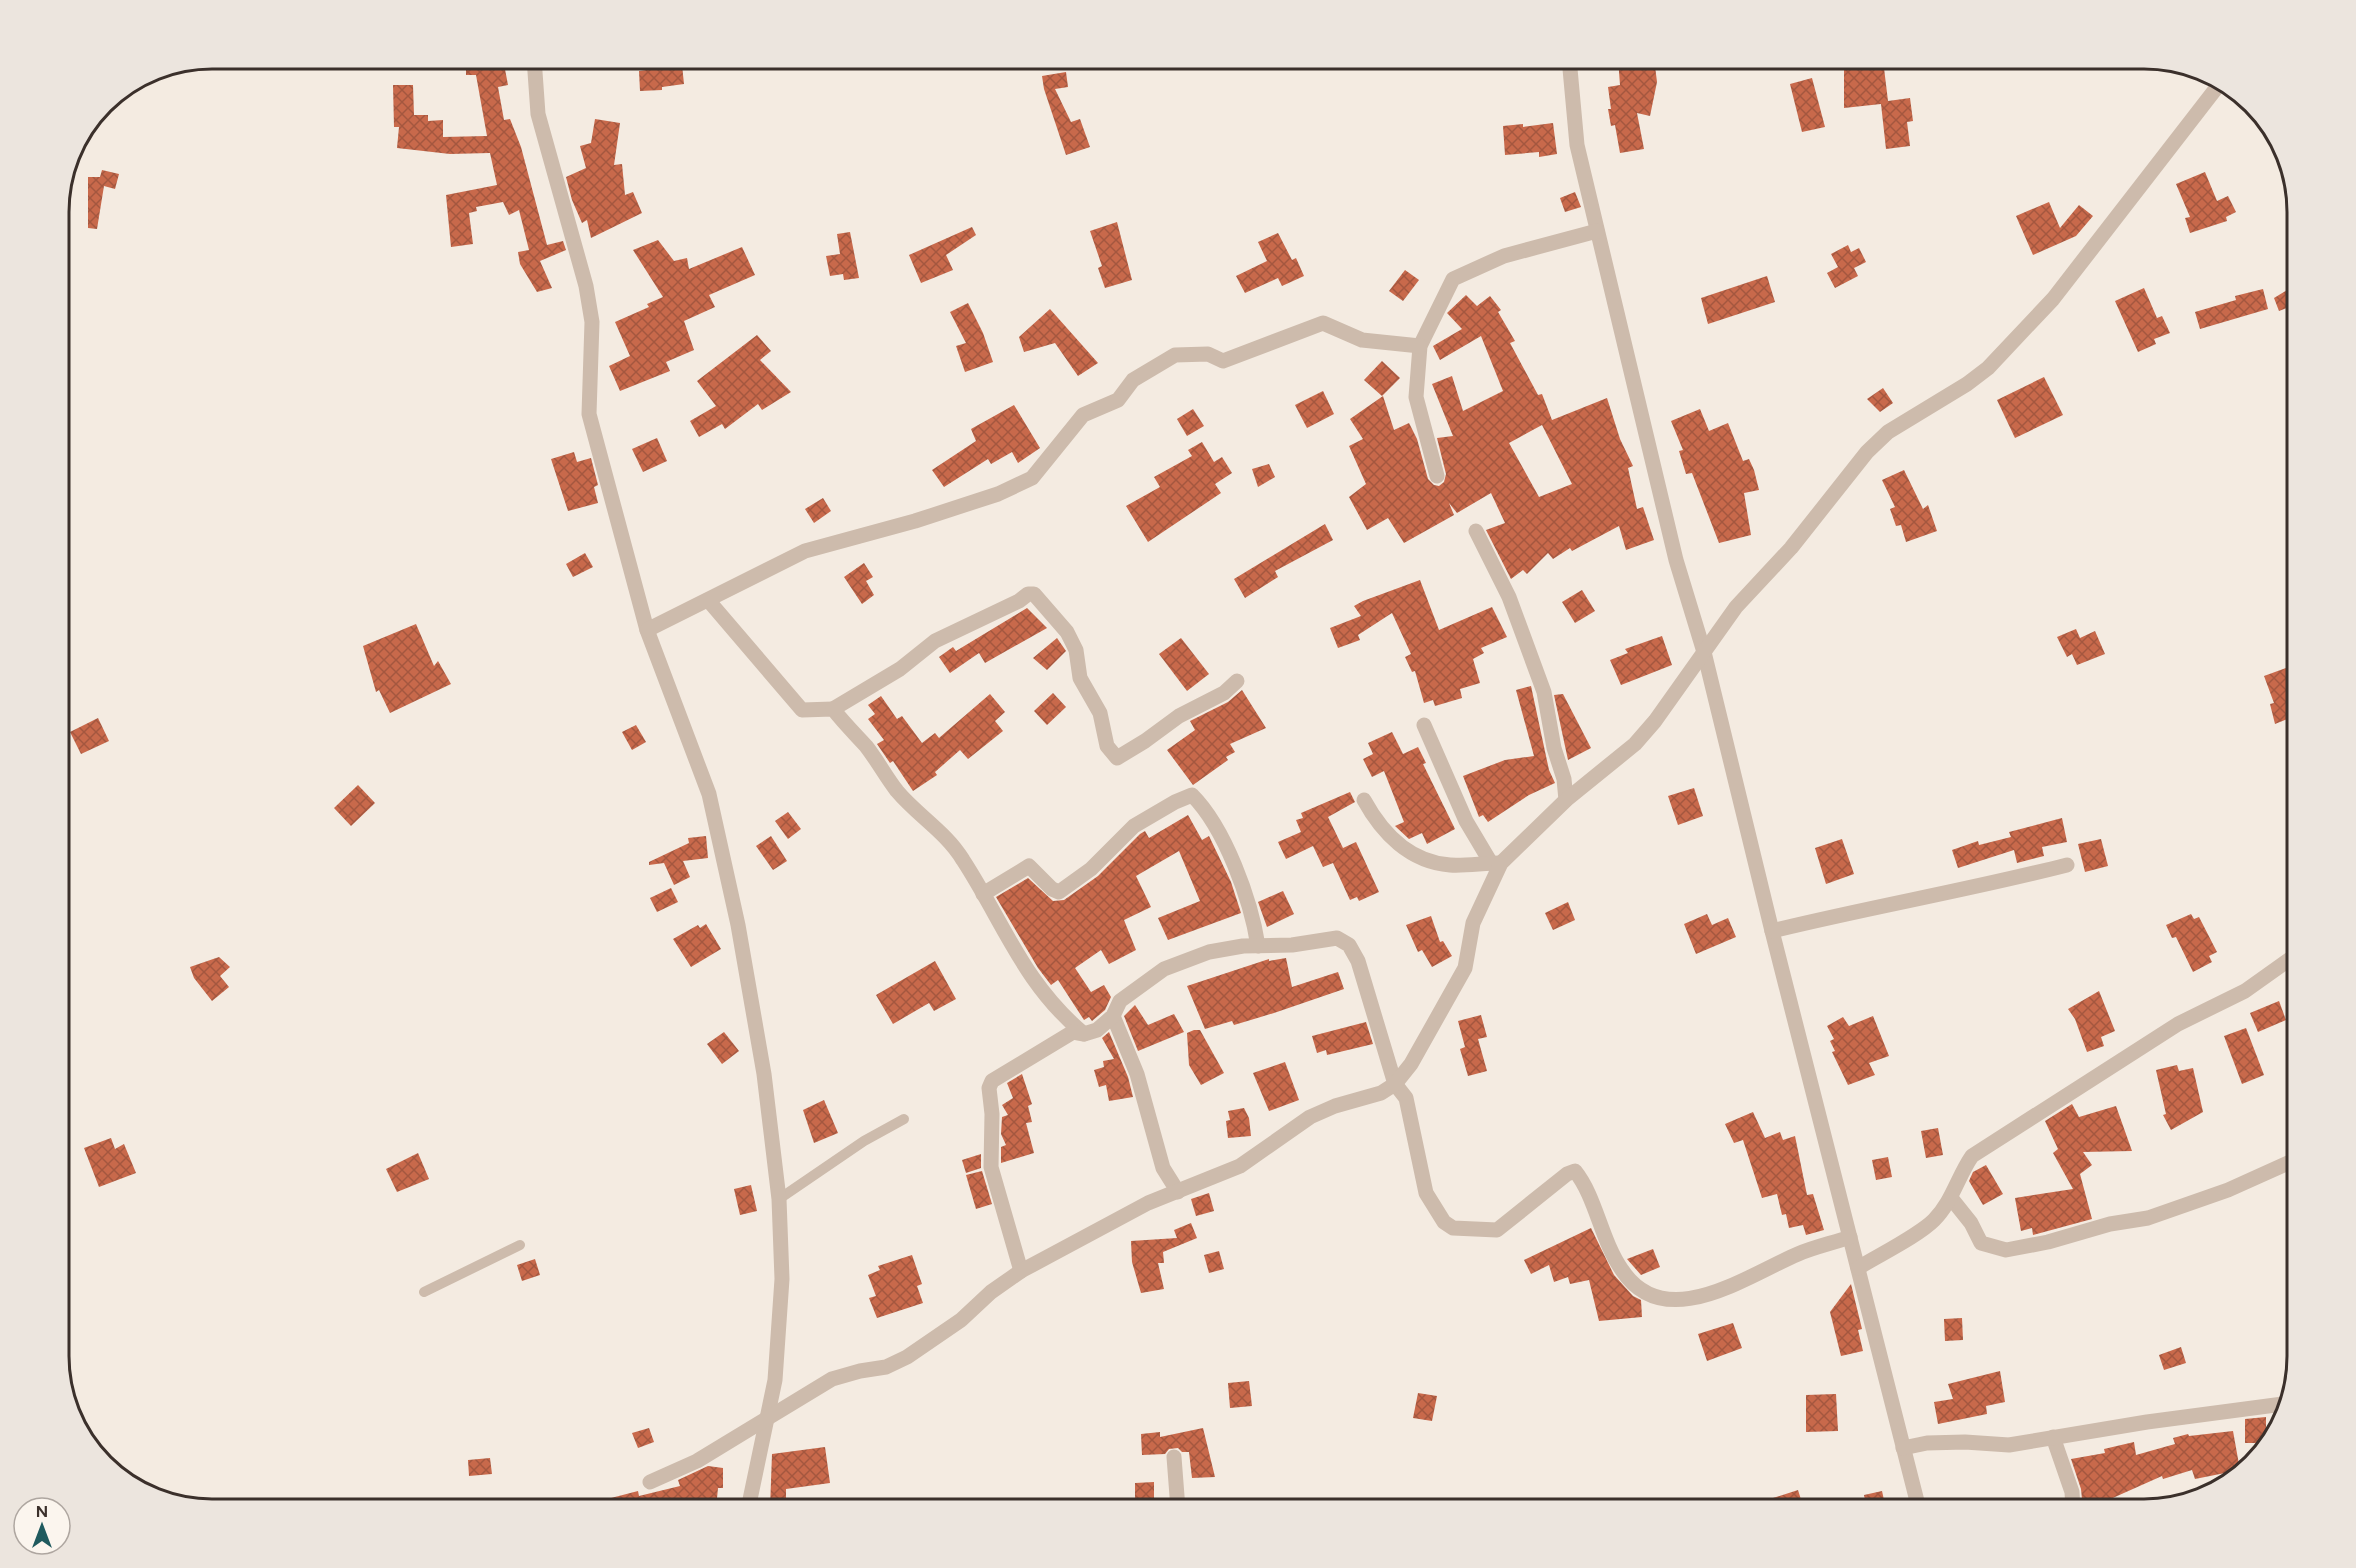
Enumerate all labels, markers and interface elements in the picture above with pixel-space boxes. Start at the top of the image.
north arrow [12,1496,72,1556]
text: N [36,1502,48,1521]

